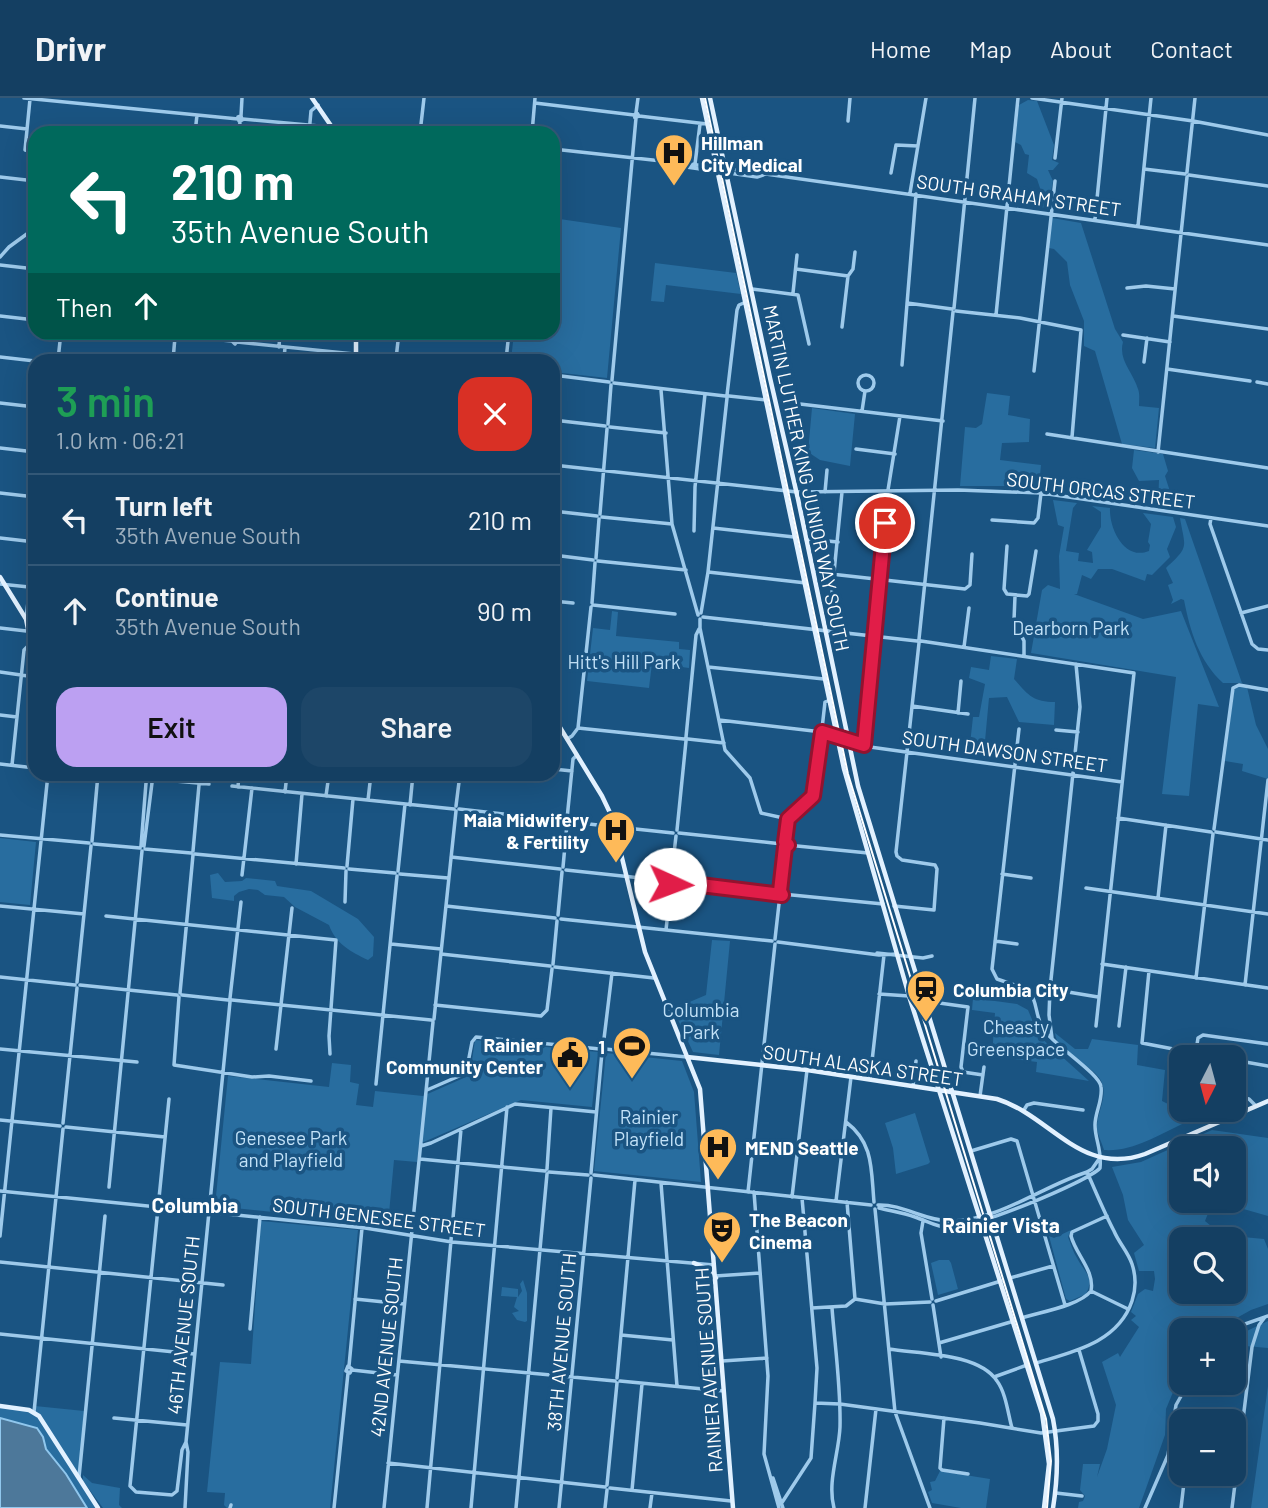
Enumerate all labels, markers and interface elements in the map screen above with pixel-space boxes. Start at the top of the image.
text: Drivr [35,28,106,68]
text: Home [870,34,931,63]
text: Map [969,34,1012,63]
text: About [1050,34,1112,63]
text: Contact [1150,34,1233,63]
place label: Hillman City Medical [701,131,802,176]
hospital icon: Hillman City Medical [653,132,695,187]
text: 210 m [171,151,294,210]
icon: left [56,154,147,245]
street label: SOUTH GRAHAM STREET [915,169,1123,221]
text: 35th Avenue South [171,211,430,249]
icon: ahead [127,287,165,325]
text: Then [56,291,113,322]
street label: MARTIN LUTHER KING JUNIOR WAY SOUTH [759,303,855,653]
text: 3 min [56,375,155,425]
button: close [458,377,532,451]
text: 1.0 km · 06:21 [56,426,185,454]
street label: SOUTH ORCAS STREET [1005,467,1197,513]
text: Turn left [115,490,213,521]
pin [855,493,915,553]
icon: left [56,501,94,539]
text: 210 m [468,504,532,535]
icon: arrive [866,504,904,542]
text: 35th Avenue South [115,521,301,549]
text: Continue [115,581,219,612]
icon: ahead [56,592,94,630]
text: 90 m [477,595,532,626]
text: 35th Avenue South [115,612,301,640]
park label: Dearborn Park [1012,616,1130,639]
park label: Hitt's Hill Park [567,650,681,673]
button: Exit [56,687,287,767]
button: Share [301,687,532,767]
street label: SOUTH DAWSON STREET [901,725,1109,777]
place label: Maia Midwifery & Fertility [464,808,589,853]
hospital icon: Maia Midwifery & Fertility [595,809,637,864]
position arrow [633,847,707,921]
station icon: Columbia City [905,968,947,1023]
place label: Columbia City [953,978,1069,1001]
park label: Columbia Park [662,998,740,1043]
park label: Cheasty Greenspace [967,1015,1065,1060]
sports icon: 1 [611,1025,653,1080]
place label: Rainier Community Center [386,1033,544,1078]
public building icon: Rainier Community Center [549,1034,591,1089]
place label: 1 [598,1035,605,1058]
street label: SOUTH ALASKA STREET [762,1040,964,1090]
north arrow [1169,1045,1246,1122]
map controls [1169,1045,1246,1486]
park label: Rainier Playfield [614,1105,684,1150]
park label: Genesee Park and Playfield [235,1126,347,1171]
hospital icon: MEND Seattle [697,1126,739,1181]
place label: MEND Seattle [745,1136,859,1159]
button: sound [1169,1136,1246,1213]
district label: Columbia [152,1192,238,1217]
street label: SOUTH GENESEE STREET [271,1193,487,1241]
place label: The Beacon Cinema [749,1208,848,1253]
theatre icon: The Beacon Cinema [701,1209,743,1264]
district label: Rainier Vista [942,1212,1060,1237]
button: search [1169,1227,1246,1304]
street label: 46TH AVENUE SOUTH [162,1235,204,1415]
street label: 38TH AVENUE SOUTH [542,1252,580,1432]
street label: 42ND AVENUE SOUTH [365,1256,407,1438]
street label: RAINIER AVENUE SOUTH [689,1267,727,1473]
button: + [1169,1318,1246,1395]
button: − [1169,1409,1246,1486]

